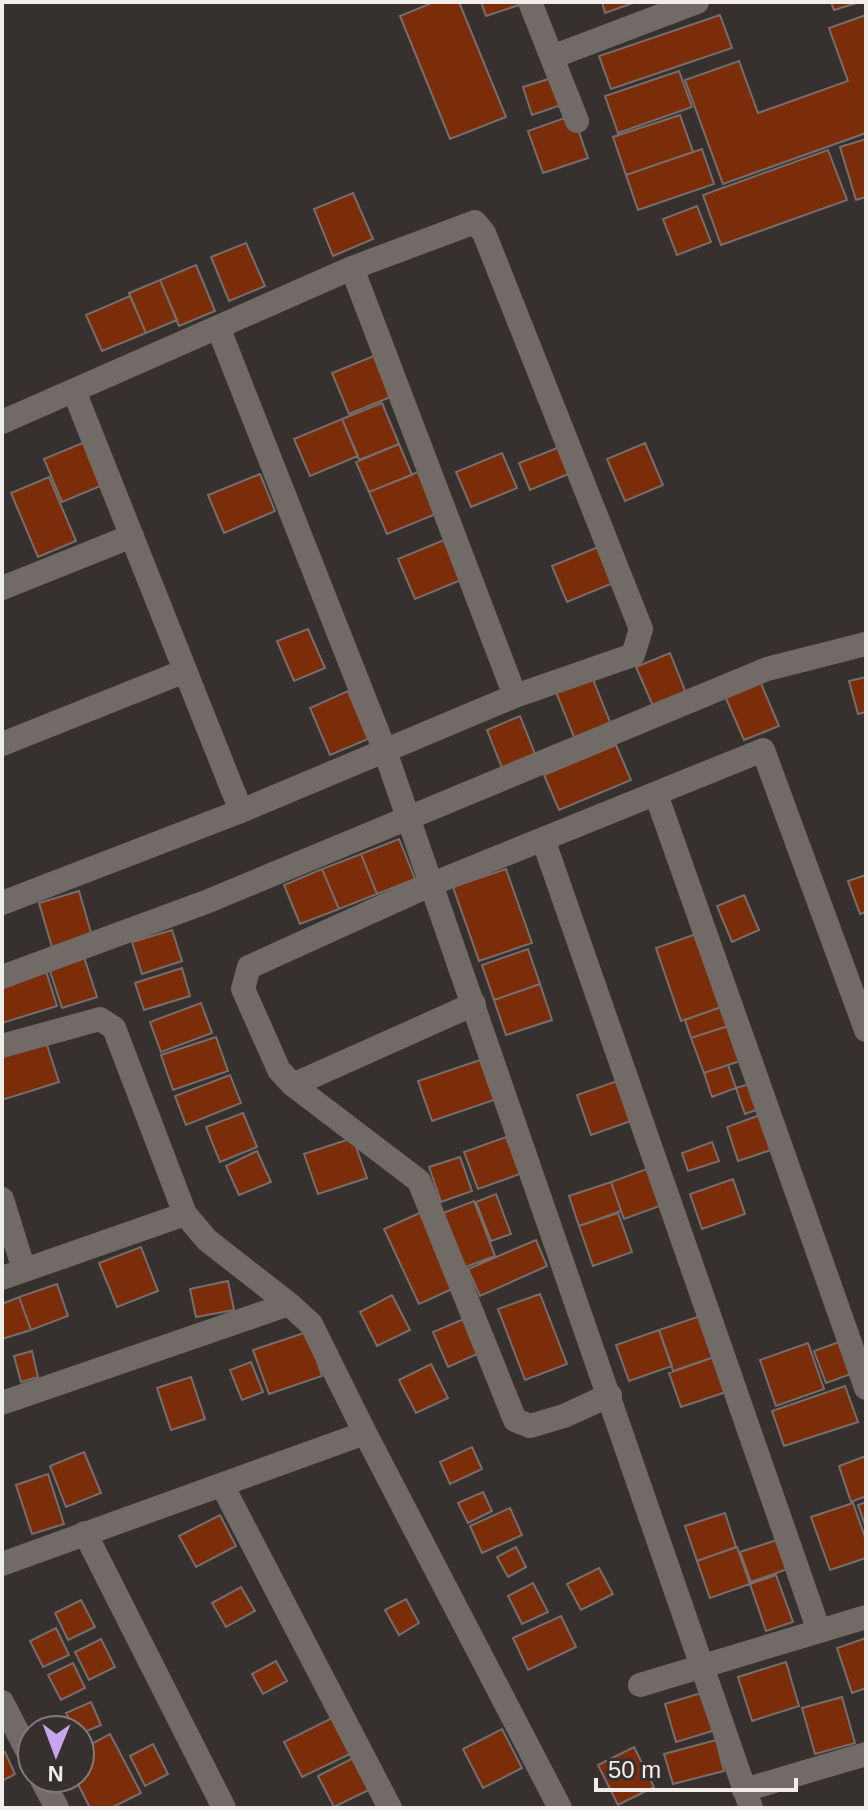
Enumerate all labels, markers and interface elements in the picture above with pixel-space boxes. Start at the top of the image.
north arrow [16,1714,96,1794]
scale bar [596,1742,796,1792]
text: 50 m [608,1756,661,1783]
text: N [47,1761,64,1786]

